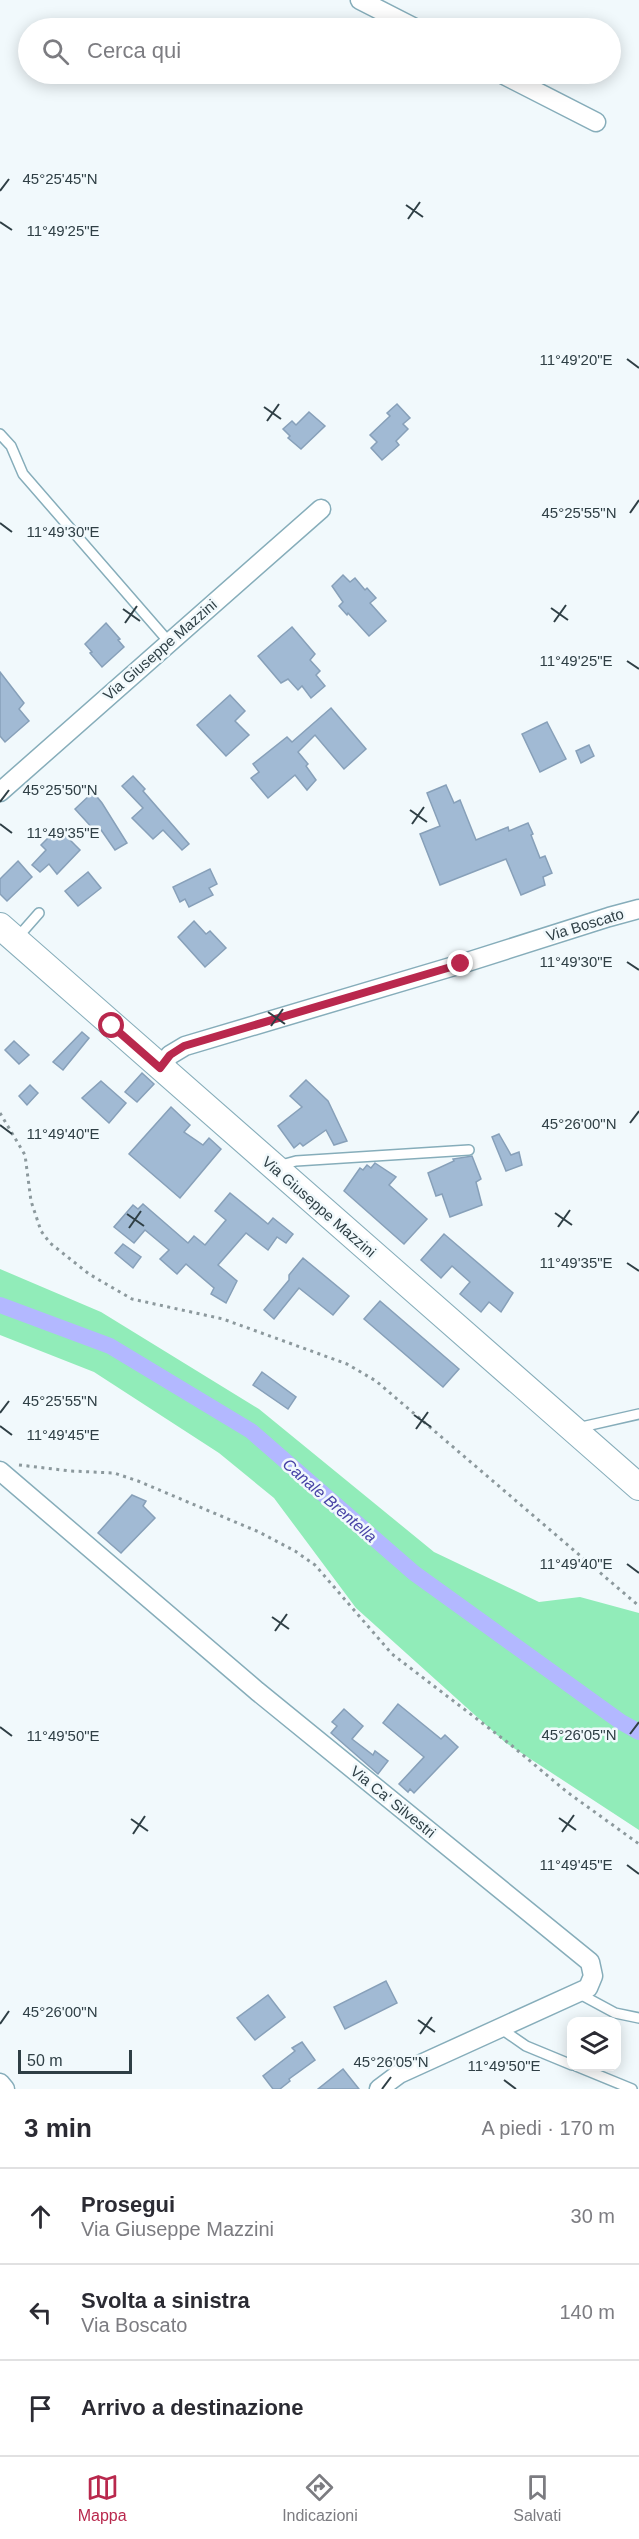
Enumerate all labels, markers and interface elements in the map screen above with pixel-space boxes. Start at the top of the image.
search box [18,18,621,84]
icon: search [39,35,72,68]
text: Cerca qui [87,38,181,63]
text: 45°25'45"N [22,170,98,187]
text: 11°49'25"E [26,222,100,239]
text: 11°49'20"E [539,351,613,368]
text: 45°25'55"N [541,504,617,521]
text: 11°49'30"E [26,523,100,540]
street label: Via Giuseppe Mazzini [99,596,220,704]
text: 11°49'25"E [539,652,613,669]
text: 45°25'50"N [22,781,98,798]
text: 11°49'35"E [26,824,100,841]
street label: Via Boscato [544,905,625,944]
route end [447,950,473,976]
text: 11°49'30"E [539,953,613,970]
route start [98,1012,124,1038]
text: 45°26'00"N [541,1115,617,1132]
text: 11°49'40"E [26,1125,100,1142]
street label: Via Giuseppe Mazzini [259,1153,380,1261]
text: 11°49'35"E [539,1254,613,1271]
text: 45°25'55"N [22,1392,98,1409]
text: 11°49'45"E [26,1426,100,1443]
water label: Canale Brentella [279,1455,380,1546]
text: 11°49'40"E [539,1555,613,1572]
text: 45°26'05"N [541,1726,617,1743]
text: 11°49'50"E [26,1727,100,1744]
street label: Via Ca' Silvestri [347,1762,439,1841]
text: 11°49'45"E [539,1856,613,1873]
text: 45°26'00"N [22,2003,98,2020]
map controls [567,2017,621,2071]
button: layers [567,2017,621,2071]
scale bar [18,2047,132,2074]
text: 50 m [27,2052,63,2069]
text: 45°26'05"N [353,2053,429,2070]
text: 11°49'50"E [467,2057,541,2074]
text: 3 min [24,2113,92,2143]
text: A piedi · 170 m [482,2117,615,2139]
text: Prosegui [81,2192,175,2217]
icon: ahead [24,2200,57,2233]
text: 30 m [571,2205,615,2227]
text: Via Giuseppe Mazzini [81,2218,274,2240]
text: Svolta a sinistra [81,2288,250,2313]
icon: left [24,2296,57,2329]
text: 140 m [559,2301,615,2323]
text: Via Boscato [81,2314,187,2336]
icon: arrive [24,2392,57,2425]
text: Arrivo a destinazione [81,2395,304,2420]
tab: Mappa [78,2471,127,2525]
tab: Indicazioni [282,2471,358,2525]
tab: Salvati [513,2471,561,2525]

